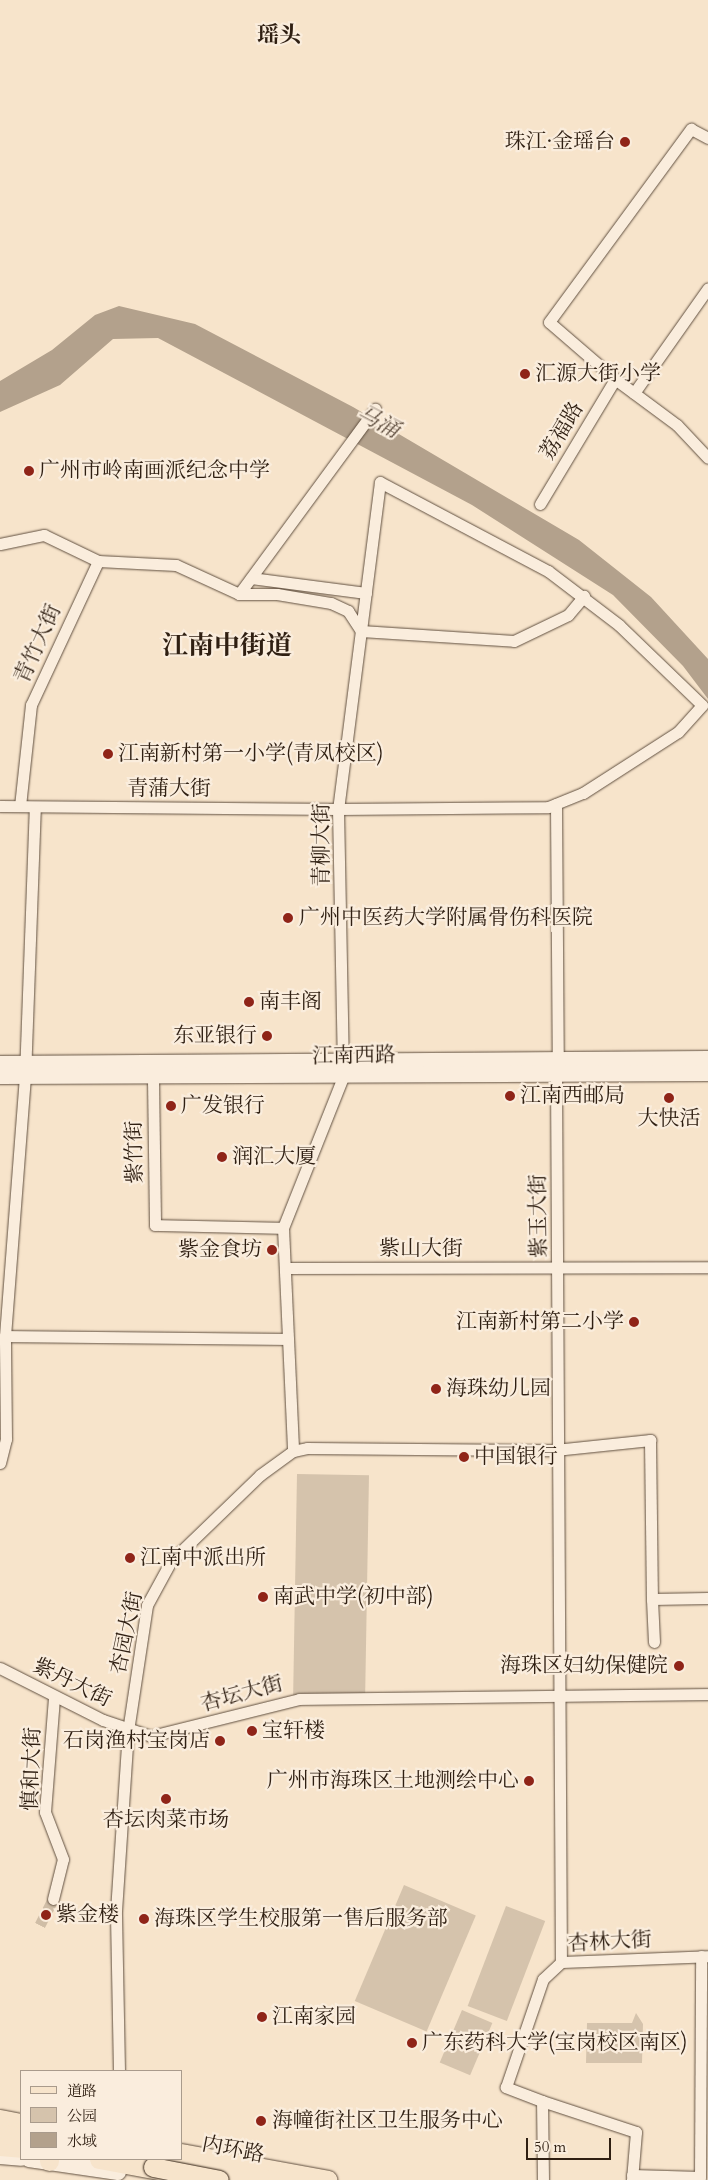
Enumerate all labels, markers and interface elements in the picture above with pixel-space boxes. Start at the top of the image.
district label: 瑶头 [257,23,301,49]
place label: 珠江·金瑶台 [505,129,615,155]
marker: 珠江·金瑶台 [619,136,631,148]
place label: 汇源大街小学 [535,361,661,387]
marker: 汇源大街小学 [519,368,531,380]
street label: 荔福路 [535,398,589,464]
water label: 马涌 [352,400,404,444]
place label: 广州市岭南画派纪念中学 [39,458,270,484]
marker: 广州市岭南画派纪念中学 [23,465,35,477]
street label: 青竹大街 [9,601,67,687]
district label: 江南中街道 [162,630,292,662]
place label: 江南新村第一小学(青凤校区) [118,741,383,767]
marker: 江南新村第一小学(青凤校区) [102,748,114,760]
street label: 青蒲大街 [127,776,211,802]
street label: 青柳大街 [309,803,335,887]
place label: 广州中医药大学附属骨伤科医院 [299,905,593,931]
marker: 广州中医药大学附属骨伤科医院 [281,911,295,925]
place label: 南丰阁 [259,989,322,1015]
marker: 南丰阁 [243,996,255,1008]
place label: 东亚银行 [173,1023,257,1049]
marker: 东亚银行 [261,1030,273,1042]
street label: 江南西路 [312,1043,396,1069]
place label: 江南西邮局 [520,1083,625,1109]
marker: 江南西邮局 [504,1090,516,1102]
marker: 大快活 [663,1092,675,1104]
place label: 广发银行 [181,1093,265,1119]
marker: 广发银行 [165,1100,177,1112]
place label: 大快活 [638,1106,700,1132]
street label: 紫竹街 [122,1120,148,1184]
place label: 润汇大厦 [232,1144,316,1170]
marker: 润汇大厦 [216,1151,228,1163]
street label: 紫玉大街 [526,1174,552,1258]
street label: 紫山大街 [379,1236,463,1262]
place label: 紫金食坊 [178,1237,262,1263]
marker: 紫金食坊 [266,1244,278,1256]
place label: 江南新村第二小学 [456,1309,624,1335]
marker: 江南新村第二小学 [628,1316,640,1328]
place label: 海珠幼儿园 [446,1376,551,1402]
marker: 海珠幼儿园 [430,1383,442,1395]
place label: 中国银行 [474,1444,558,1470]
marker: 中国银行 [458,1451,470,1463]
place label: 江南中派出所 [140,1545,266,1571]
marker: 江南中派出所 [124,1552,136,1564]
place label: 南武中学(初中部) [273,1584,433,1610]
street label: 杏园大街 [106,1589,148,1677]
marker: 南武中学(初中部) [257,1591,269,1603]
street label: 紫丹大街 [29,1653,115,1713]
place label: 海珠区妇幼保健院 [500,1653,668,1679]
marker: 海珠区妇幼保健院 [672,1659,686,1673]
street label: 杏坛大街 [198,1671,286,1717]
place label: 宝轩楼 [262,1718,325,1744]
marker: 宝轩楼 [246,1725,258,1737]
street label: 慎和大街 [18,1727,46,1811]
place label: 石岗渔村宝岗店 [63,1728,210,1754]
marker: 石岗渔村宝岗店 [214,1735,226,1747]
place label: 广州市海珠区土地测绘中心 [267,1768,519,1794]
marker: 广州市海珠区土地测绘中心 [523,1775,535,1787]
marker: 杏坛肉菜市场 [160,1793,172,1805]
place label: 杏坛肉菜市场 [103,1807,229,1833]
place label: 紫金楼 [56,1902,119,1928]
place label: 海珠区学生校服第一售后服务部 [154,1906,448,1932]
marker: 紫金楼 [40,1909,52,1921]
marker: 海珠区学生校服第一售后服务部 [138,1913,150,1925]
street label: 杏林大街 [567,1927,653,1957]
place label: 江南家园 [272,2004,356,2030]
marker: 江南家园 [256,2011,268,2023]
place label: 广东药科大学(宝岗校区南区) [422,2030,687,2056]
marker: 广东药科大学(宝岗校区南区) [406,2037,418,2049]
legend [20,2070,182,2160]
text: 道路 [67,2081,97,2101]
text: 公园 [67,2106,97,2126]
place label: 海幢街社区卫生服务中心 [272,2108,503,2134]
marker: 海幢街社区卫生服务中心 [254,2114,268,2128]
scale bar [528,2128,613,2160]
text: 水域 [67,2131,97,2151]
street label: 内环路 [200,2132,266,2168]
text: 50 m [534,2137,566,2157]

